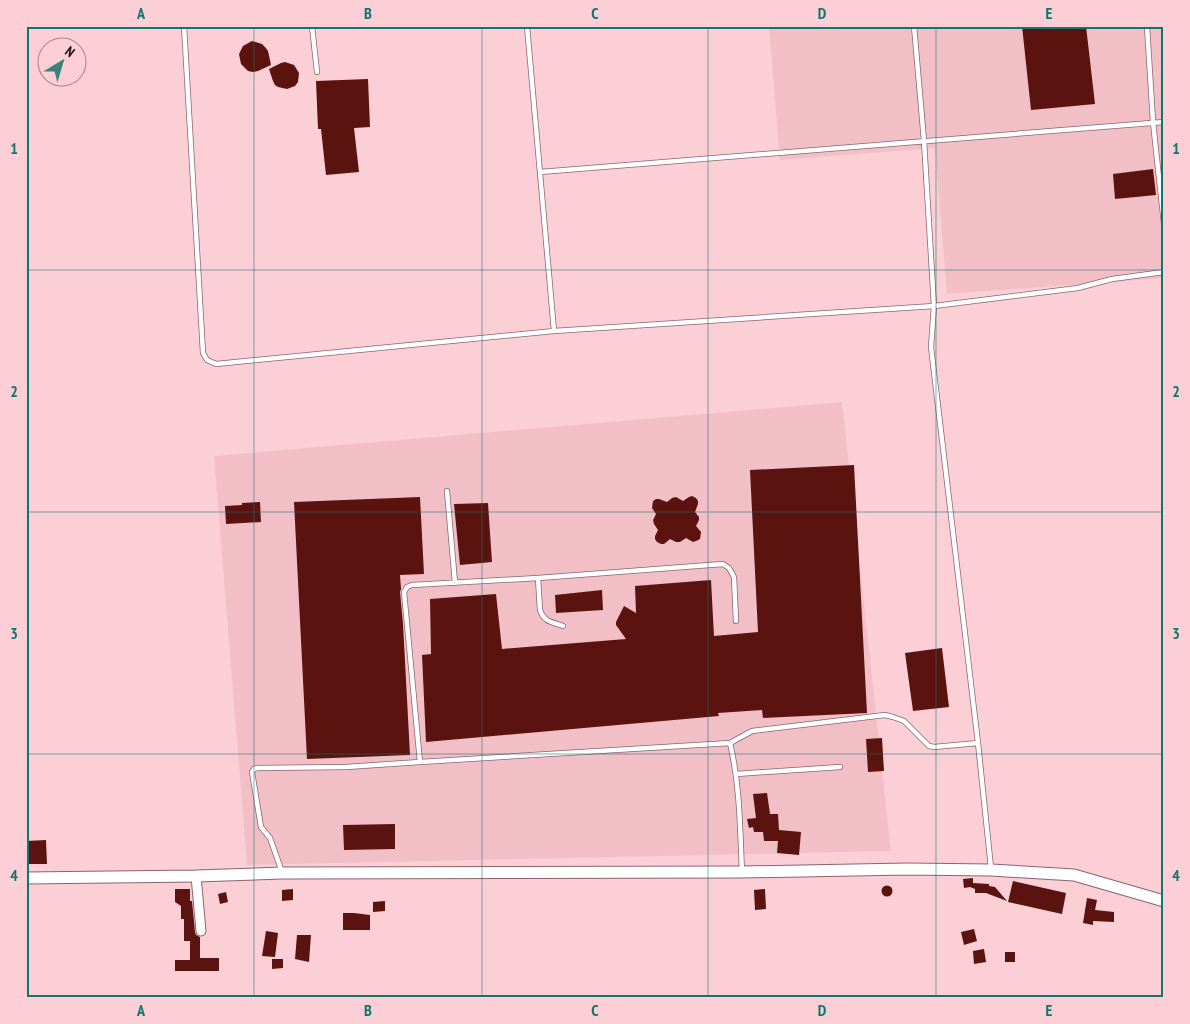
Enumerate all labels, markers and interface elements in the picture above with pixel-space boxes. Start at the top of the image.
text: A [136,3,146,23]
text: B [364,3,372,23]
text: C [591,3,599,23]
text: D [818,3,827,23]
text: E [1046,3,1053,23]
north arrow [38,38,88,88]
text: N [61,42,79,61]
text: 1 [10,138,18,158]
text: 1 [1172,138,1180,158]
text: 2 [10,381,18,401]
text: 2 [1172,381,1180,401]
text: 3 [10,623,18,643]
text: 3 [1172,623,1180,643]
text: 4 [10,865,18,885]
text: 4 [1172,865,1180,885]
text: A [136,1000,146,1020]
text: B [364,1000,372,1020]
text: C [591,1000,599,1020]
text: D [818,1000,827,1020]
text: E [1046,1000,1053,1020]

